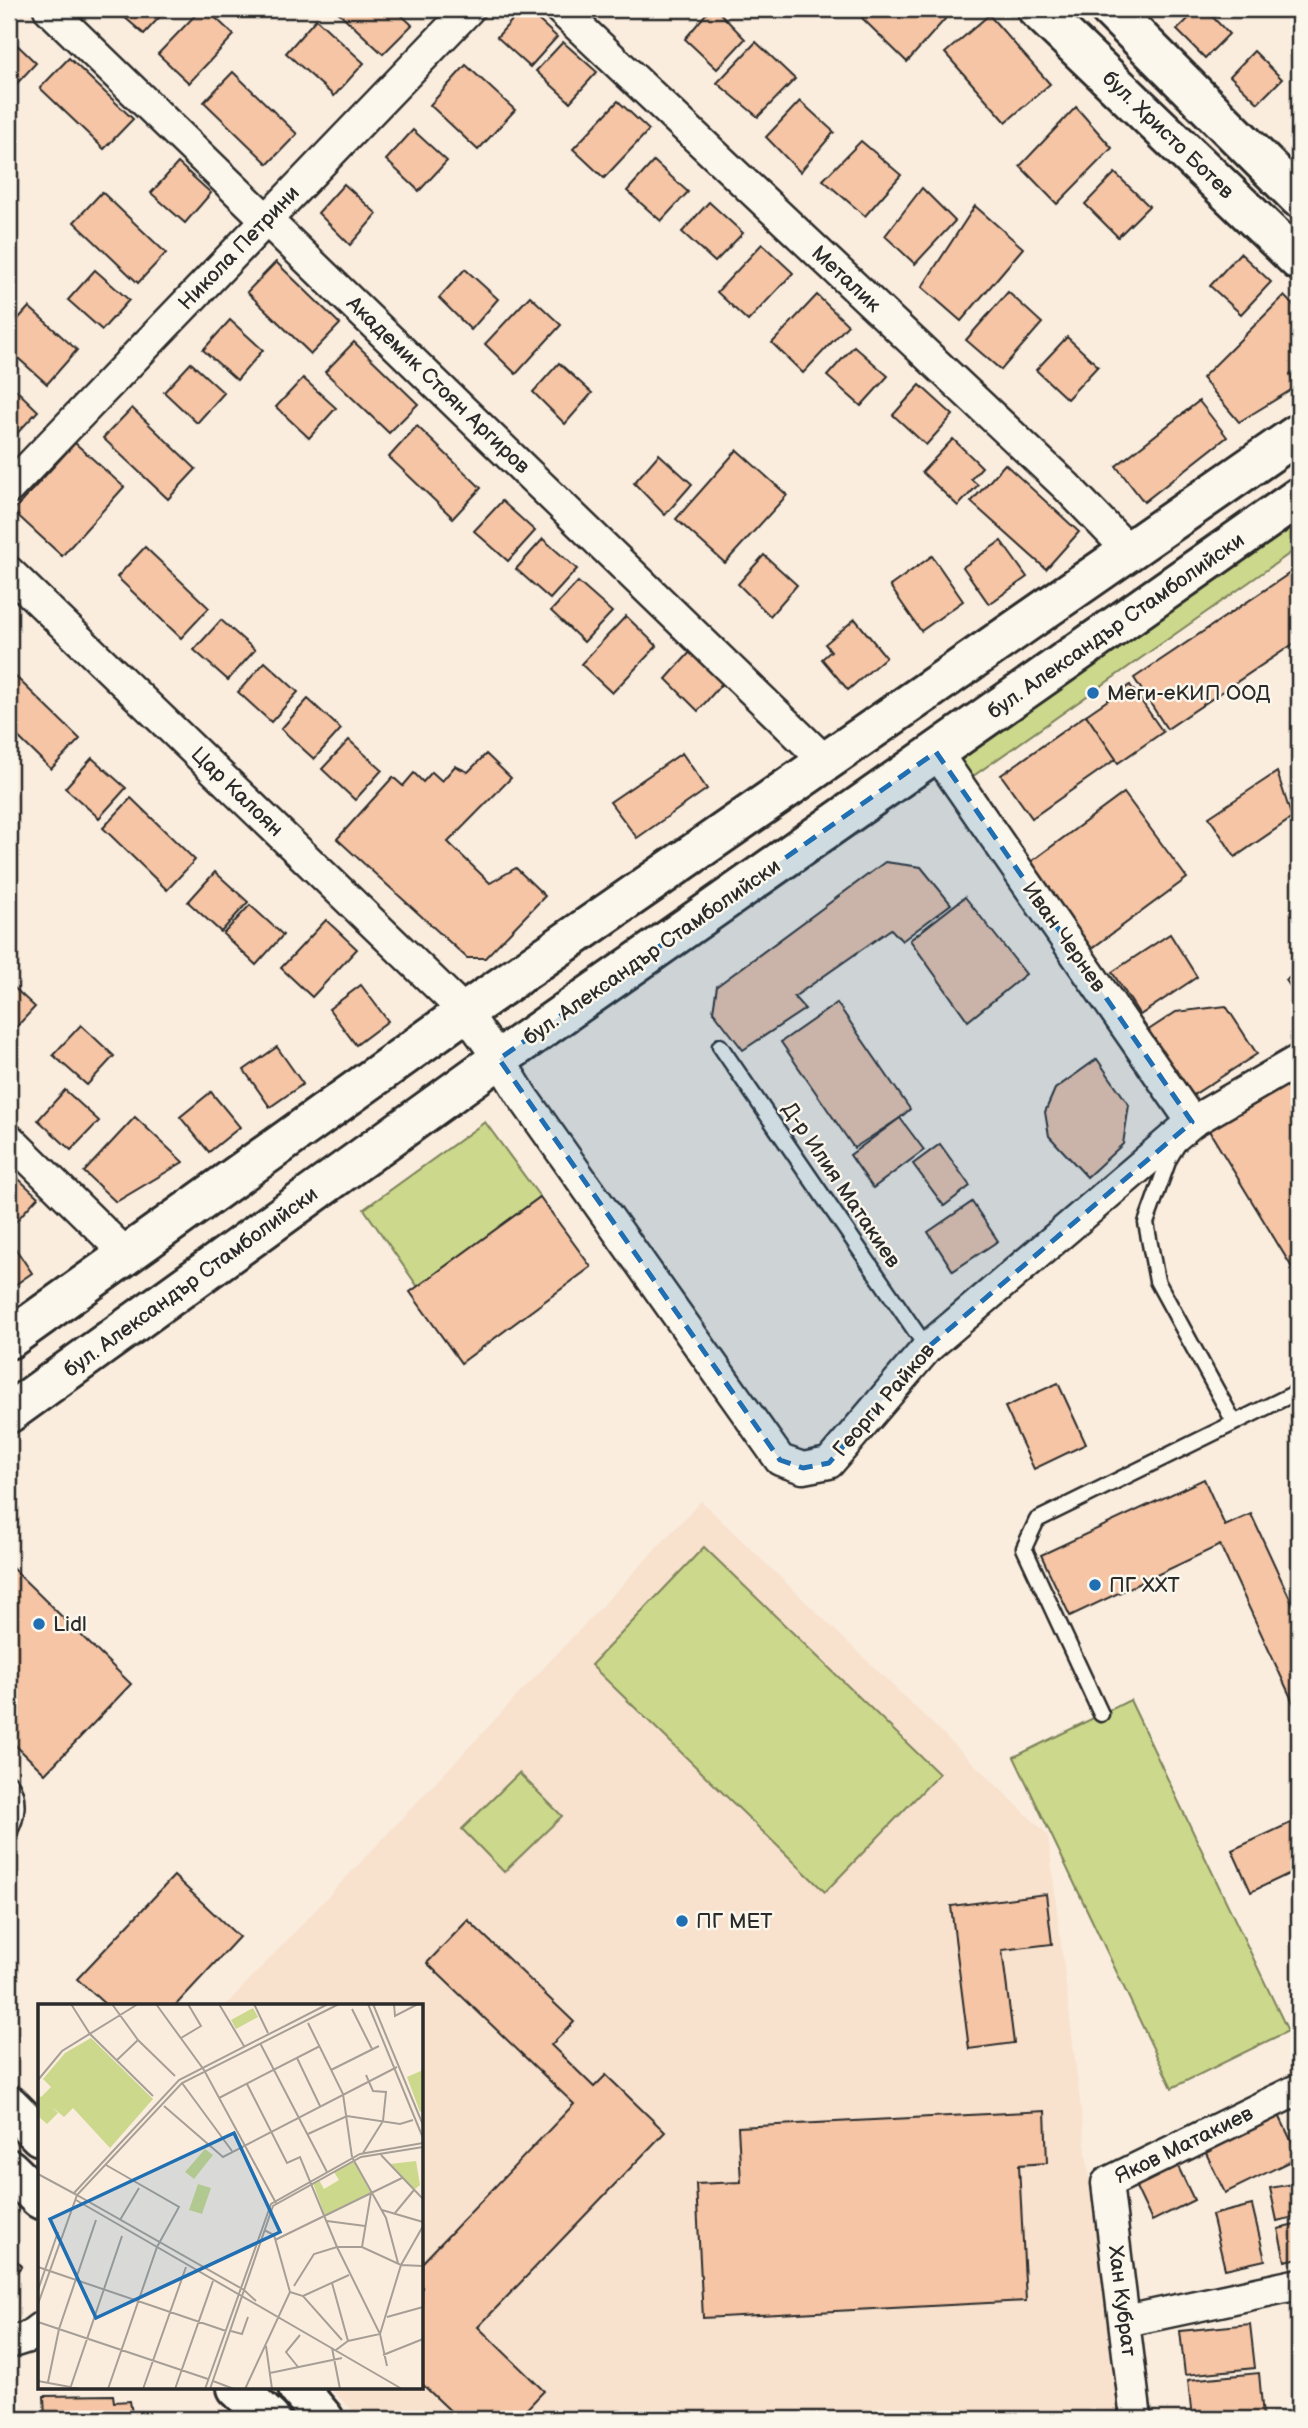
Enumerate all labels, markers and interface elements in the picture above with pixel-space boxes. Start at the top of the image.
street label: бул. Христо Ботев [1097,66,1239,204]
street label: Никола Петрини [173,181,305,315]
street label: Металик [806,241,886,317]
street label: Академик Стоян Аргиров [341,290,535,479]
street label: бул. Александър Стамболийски [983,528,1249,724]
place label: Меги-еКИП ООД [1107,681,1271,706]
marker: Меги-еКИП ООД [1085,685,1101,701]
street label: Цар Калоян [186,742,288,842]
street label: бул. Александър Стамболийски [519,854,785,1050]
street label: Иван Чернев [1017,877,1111,997]
street label: Д-р Илия Матакиев [776,1098,906,1272]
street label: бул. Александър Стамболийски [59,1181,323,1383]
street label: Георги Райков [828,1338,940,1462]
place label: ПГ ХХТ [1109,1573,1180,1598]
marker: ПГ ХХТ [1087,1577,1103,1593]
place label: Lidl [53,1612,87,1637]
marker: Lidl [31,1616,47,1632]
place label: ПГ МЕТ [696,1909,773,1934]
marker: ПГ МЕТ [674,1913,690,1929]
inset map [38,2004,424,2390]
street label: Яков Матакиев [1111,2101,1257,2189]
street label: Хан Кубрат [1103,2244,1141,2358]

